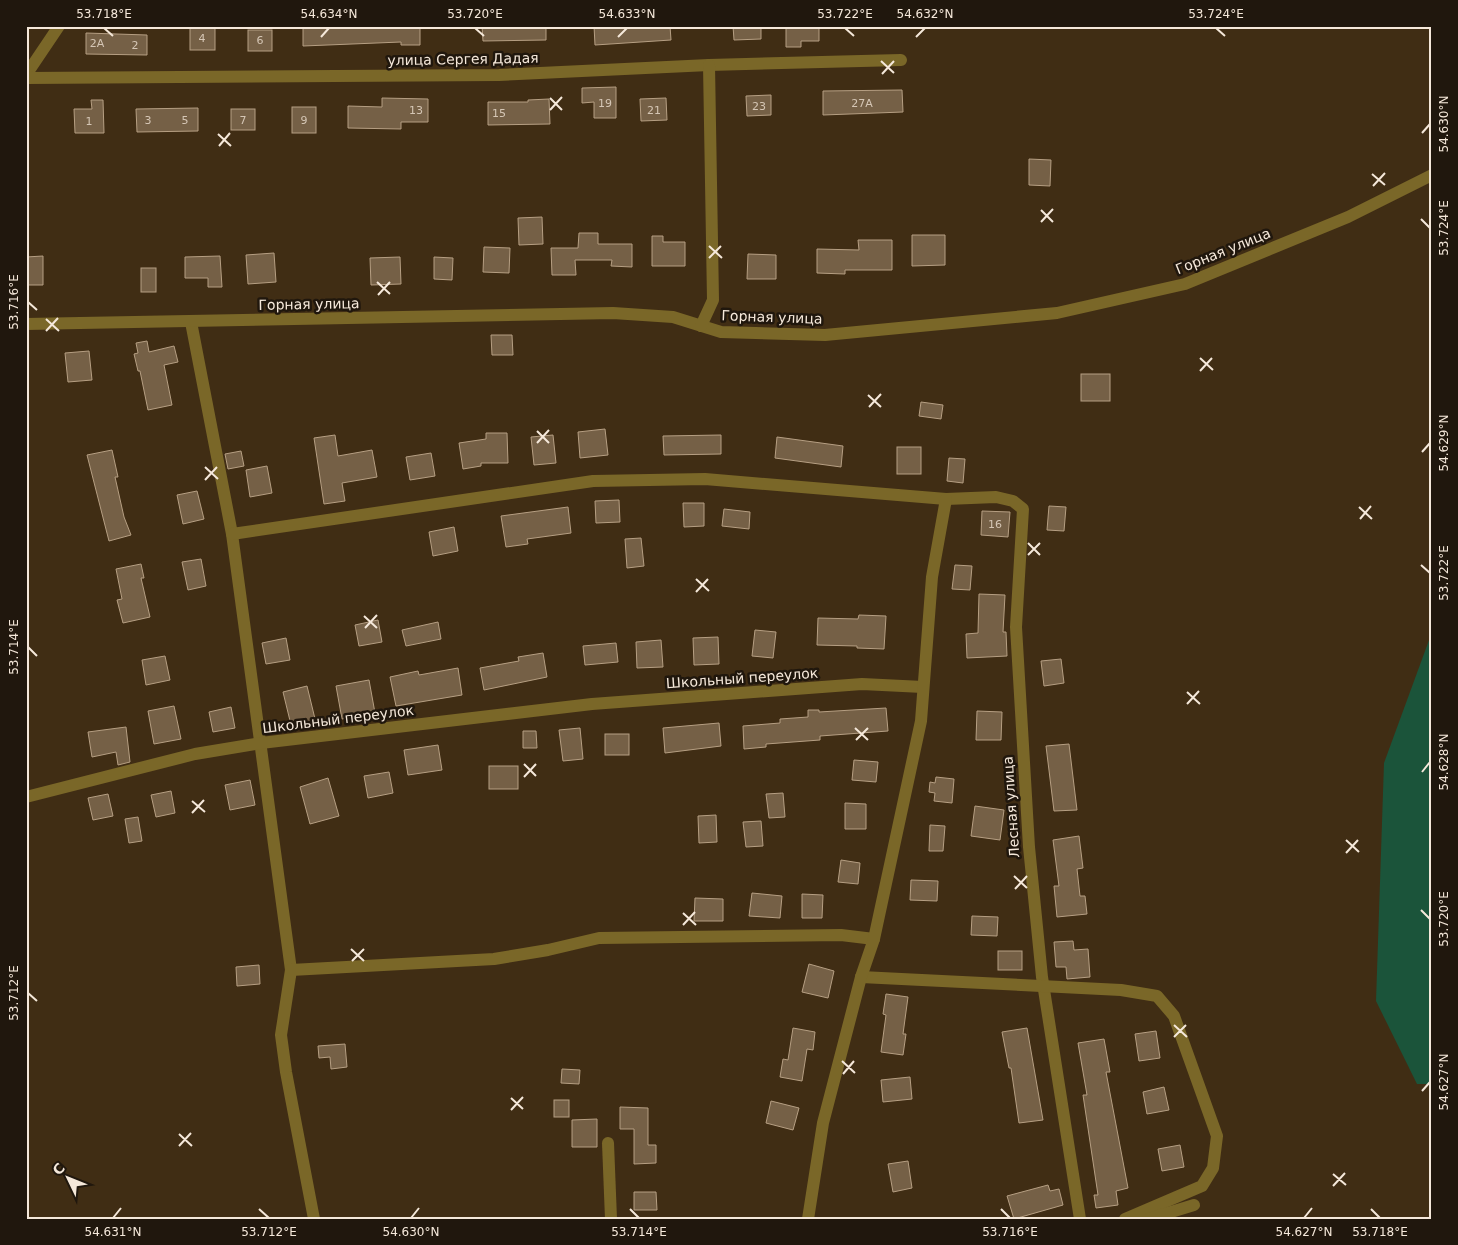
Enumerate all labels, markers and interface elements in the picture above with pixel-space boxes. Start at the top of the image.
text: 53.718°E [76,7,132,21]
text: 54.634°N [301,7,357,21]
text: 53.720°E [447,7,503,21]
text: 54.633°N [599,7,655,21]
text: 53.722°E [817,7,873,21]
text: 54.632°N [897,7,953,21]
text: 53.724°E [1188,7,1244,21]
house number: 4 [199,32,206,45]
house number: 6 [257,34,264,47]
house number: 2А [90,37,105,50]
house number: 2 [132,39,139,52]
street label: улица Сергея Дадая [387,50,539,68]
text: 54.630°N [1437,96,1451,152]
house number: 19 [598,97,612,110]
house number: 27А [851,97,873,110]
house number: 23 [752,100,766,113]
house number: 13 [409,104,423,117]
house number: 21 [647,104,661,117]
house number: 15 [492,107,506,120]
house number: 3 [145,114,152,127]
house number: 5 [182,114,189,127]
house number: 7 [240,114,247,127]
house number: 9 [301,114,308,127]
house number: 1 [86,115,93,128]
text: 53.724°E [1437,200,1451,256]
street label: Горная улица [1173,225,1273,277]
text: 53.716°E [7,274,21,330]
street label: Горная улица [258,295,360,313]
street label: Горная улица [721,307,823,327]
text: 54.629°N [1437,415,1451,471]
house number: 16 [988,518,1002,531]
text: 53.722°E [1437,545,1451,601]
text: 53.714°E [7,619,21,675]
street label: Школьный переулок [665,665,819,691]
street label: Школьный переулок [261,702,415,736]
text: 54.628°N [1437,734,1451,790]
street label: Лесная улица [999,756,1023,858]
text: 53.720°E [1437,891,1451,947]
text: 53.712°E [7,965,21,1021]
text: 54.627°N [1437,1054,1451,1110]
north arrow [42,1152,92,1202]
text: С [49,1160,68,1178]
text: 54.631°N [85,1225,141,1239]
text: 53.712°E [241,1225,297,1239]
text: 54.630°N [383,1225,439,1239]
text: 53.714°E [611,1225,667,1239]
text: 53.716°E [982,1225,1038,1239]
text: 54.627°N [1276,1225,1332,1239]
text: 53.718°E [1352,1225,1408,1239]

